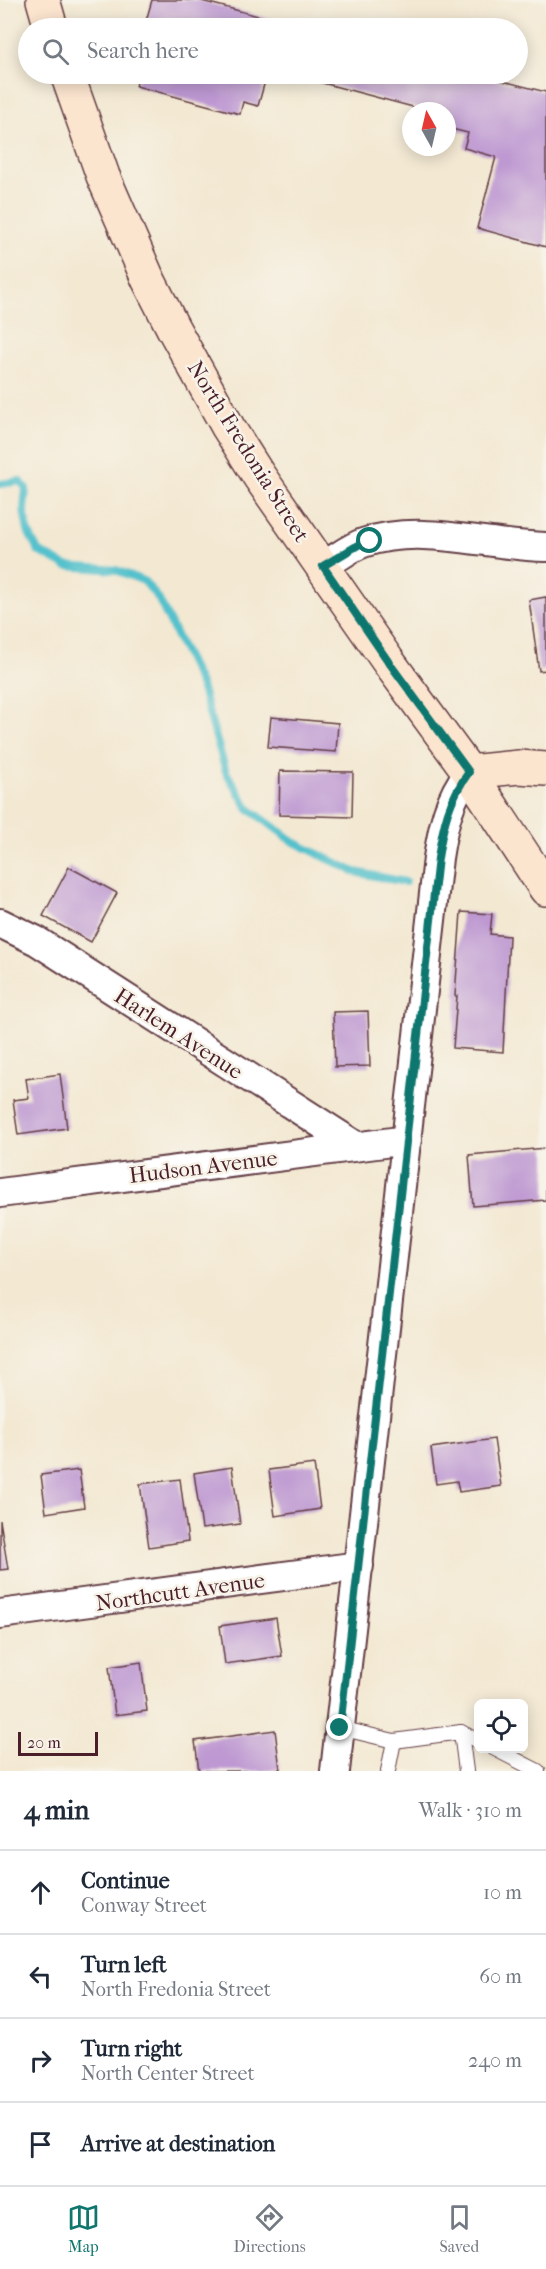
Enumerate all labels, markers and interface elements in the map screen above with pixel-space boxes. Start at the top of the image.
search box [18,18,528,84]
icon: search [39,35,72,68]
text: Search here [87,38,199,64]
north arrow [402,102,456,156]
street label: North Fredonia Street [182,356,315,547]
route start [356,527,382,553]
street label: Harlem Avenue [109,983,248,1085]
street label: Hudson Avenue [128,1145,279,1189]
street label: Northcutt Avenue [94,1567,266,1617]
map controls [474,1699,528,1753]
button: locate [474,1699,528,1753]
route end [326,1714,352,1740]
scale bar [18,1729,98,1756]
text: 20 m [27,1733,61,1752]
text: 4 min [24,1795,89,1826]
text: Walk · 310 m [419,1799,522,1822]
text: Continue [81,1868,170,1894]
icon: ahead [24,1876,57,1909]
text: 10 m [483,1881,522,1904]
text: Conway Street [81,1894,207,1917]
text: Turn left [81,1952,167,1978]
icon: left [24,1960,57,1993]
text: 60 m [479,1965,522,1988]
text: North Fredonia Street [81,1978,271,2001]
text: Turn right [81,2036,182,2062]
icon: right [24,2044,57,2077]
text: 240 m [468,2049,522,2072]
text: North Center Street [81,2062,255,2085]
icon: arrive [24,2128,57,2161]
text: Arrive at destination [81,2131,275,2157]
tab: Map [67,2201,100,2256]
tab: Directions [234,2201,306,2256]
tab: Saved [439,2201,479,2256]

